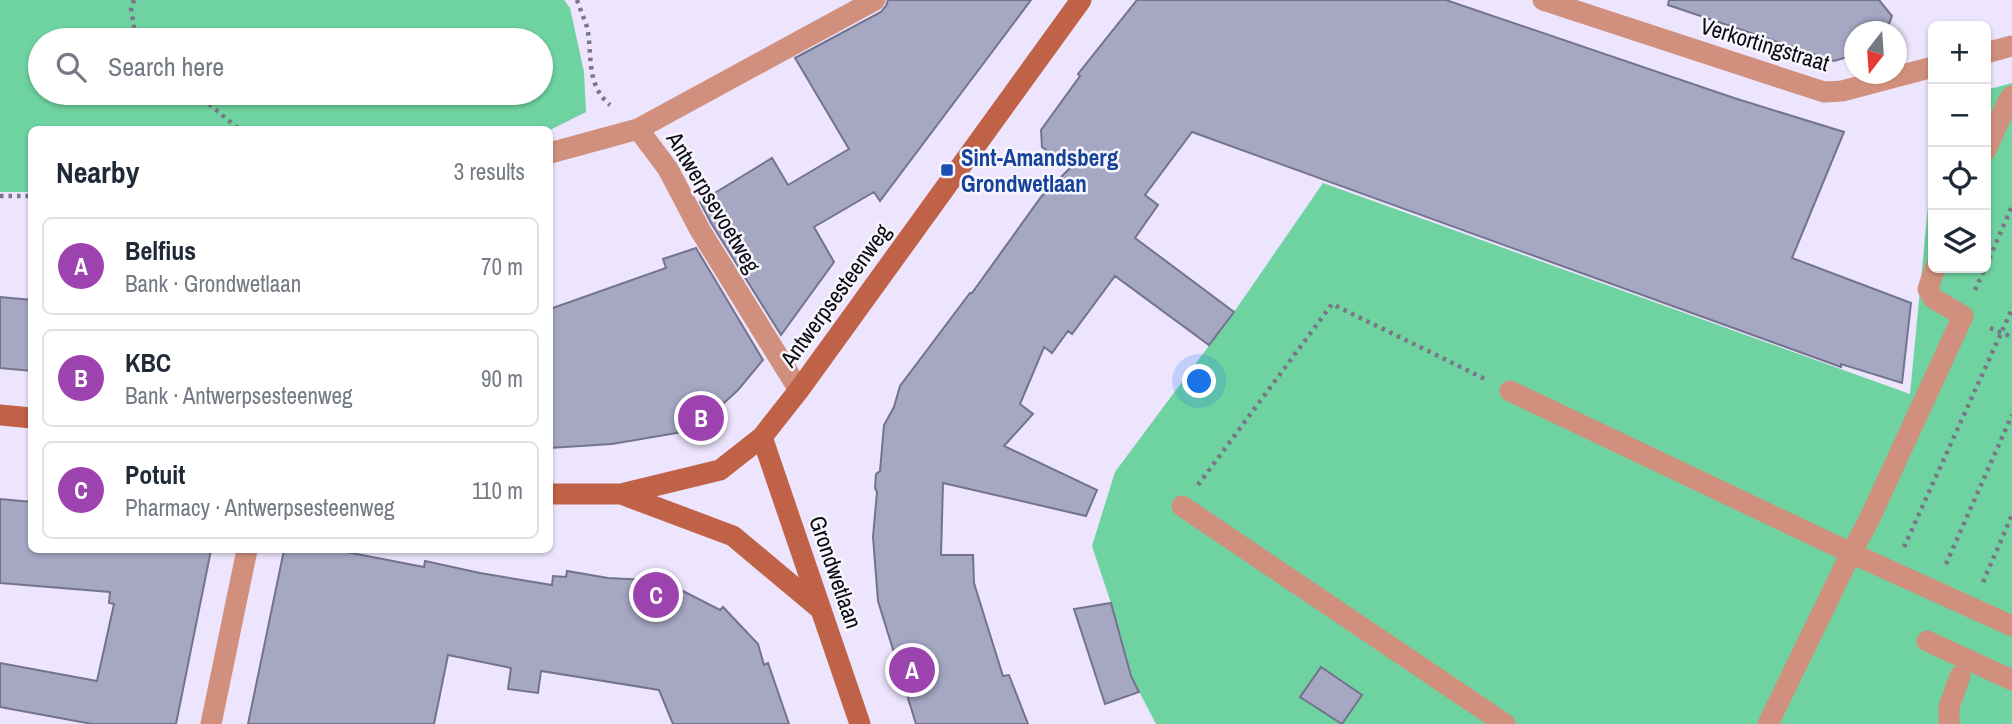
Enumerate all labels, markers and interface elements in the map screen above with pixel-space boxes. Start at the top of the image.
street label: Verkortingstraat [1697,10,1833,78]
north arrow [1844,21,1907,84]
map controls [1928,21,1991,273]
button: + [1928,21,1991,84]
search box [28,28,553,105]
icon: search [52,48,90,86]
text: Search here [108,49,224,84]
button: − [1928,84,1991,147]
street label: Antwerpsevoetweg [659,125,769,279]
place label: Sint-Amandsberg Grondwetlaan [961,142,1119,199]
button: locate [1928,147,1991,210]
text: Nearby [56,152,139,192]
text: 3 results [454,156,525,187]
marker: Sint-Amandsberg Grondwetlaan [939,162,955,178]
button: layers [1928,210,1991,273]
street label: Antwerpsesteenweg [772,217,898,374]
text: Belfius [125,233,196,268]
text: A [74,251,88,282]
text: 70 m [481,251,523,282]
text: Bank · Grondwetlaan [125,268,301,299]
text: KBC [125,345,171,380]
text: B [74,363,88,394]
text: 90 m [481,363,523,394]
your location [1182,364,1216,398]
text: Bank · Antwerpsesteenweg [125,380,353,411]
pin: B [678,392,724,444]
text: Potuit [125,457,185,492]
text: C [74,475,88,506]
text: 110 m [472,475,523,506]
text: Pharmacy · Antwerpsesteenweg [125,492,394,523]
street label: Grondwetlaan [802,511,870,633]
pin: C [633,569,679,621]
pin: A [889,644,935,696]

